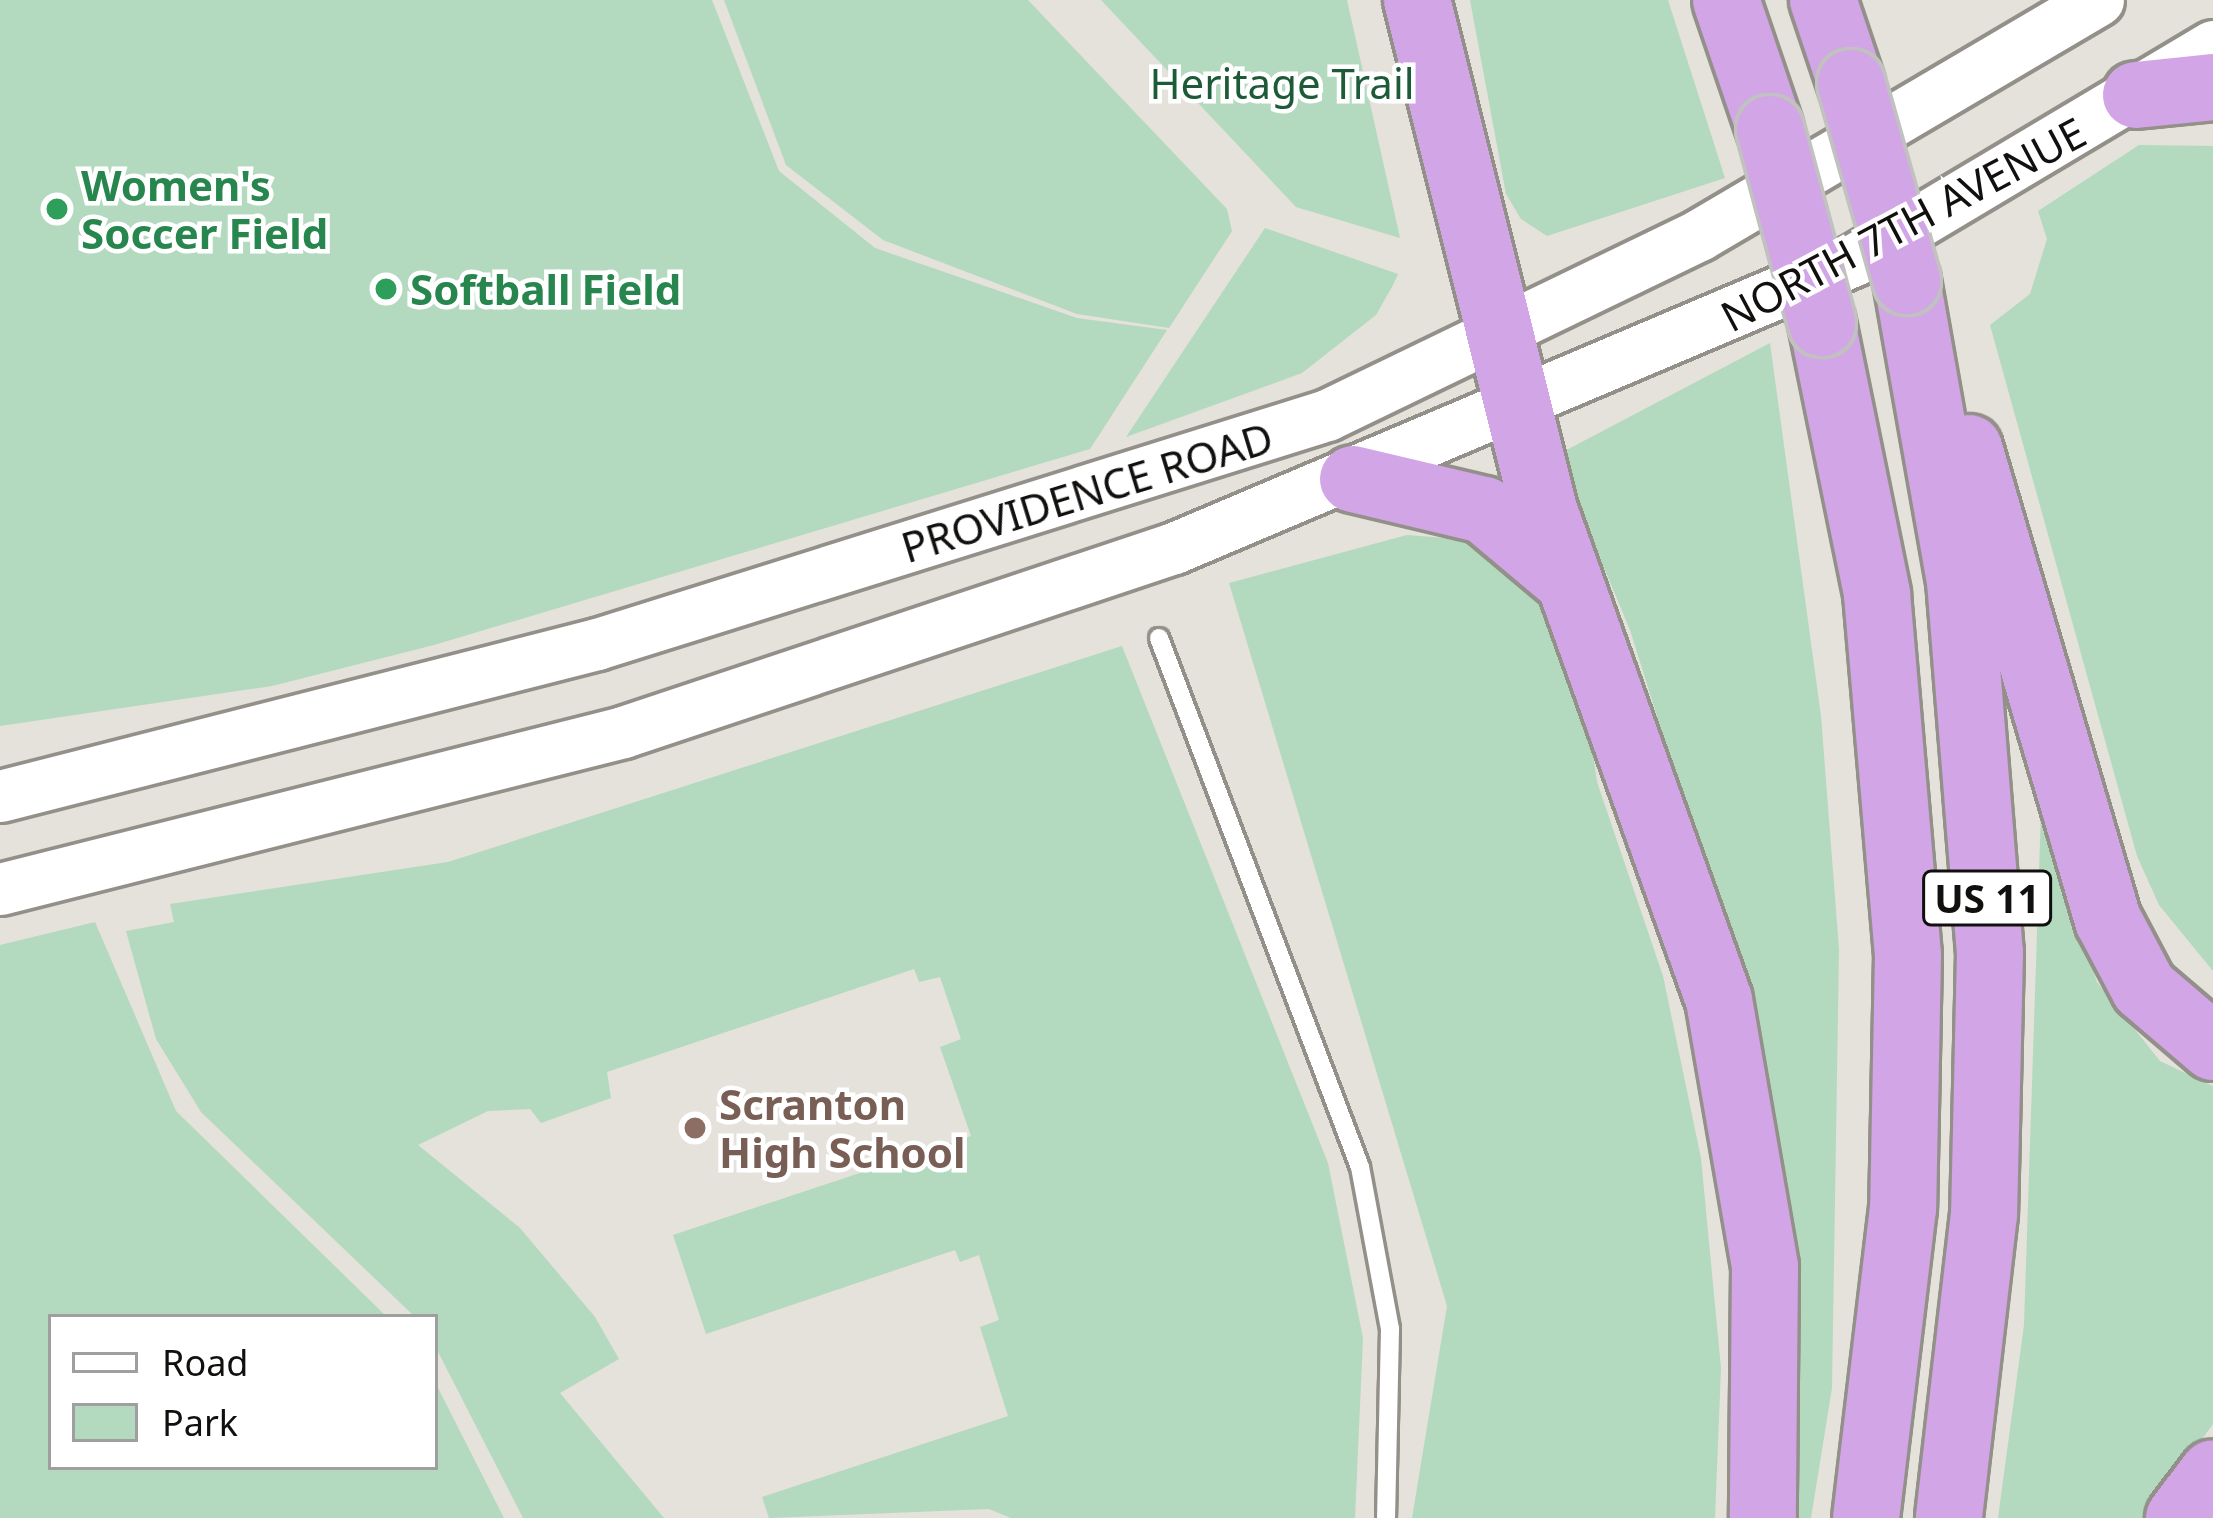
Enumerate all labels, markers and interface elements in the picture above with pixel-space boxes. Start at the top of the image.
park label: Heritage Trail [1149,58,1415,108]
street label: NORTH 7TH AVENUE [1712,107,2094,341]
place label: Women's Soccer Field [81,160,328,258]
marker: Women's Soccer Field [44,196,70,222]
place label: Softball Field [410,264,681,314]
marker: Softball Field [373,276,399,302]
street label: PROVIDENCE ROAD [895,412,1279,572]
road number: US 11 [1921,865,2053,931]
place label: Scranton High School [719,1079,966,1178]
marker: Scranton High School [682,1115,708,1141]
legend [48,1314,438,1470]
text: Road [162,1338,249,1387]
text: Park [162,1398,238,1447]

